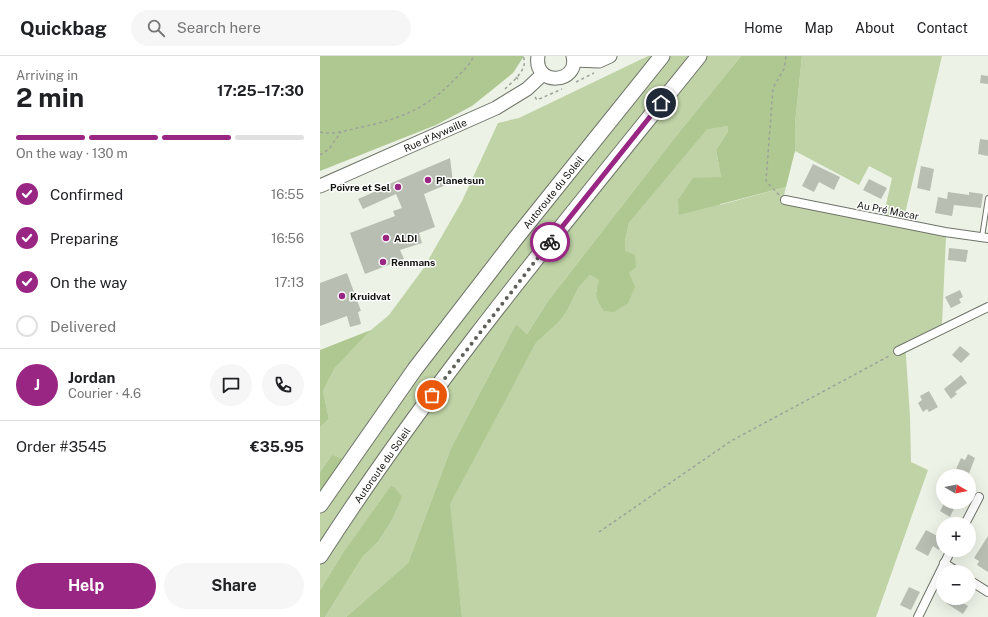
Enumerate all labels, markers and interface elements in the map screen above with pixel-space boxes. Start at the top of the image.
search box [131,10,411,46]
text: Quickbag [20,17,107,39]
icon: search [145,17,167,39]
text: Search here [177,19,261,36]
text: Home [744,20,783,36]
text: Map [805,20,833,36]
text: About [855,20,895,36]
text: Contact [917,20,968,36]
text: Arriving in [16,68,78,83]
text: 2 min [16,82,84,113]
text: 17:25–17:30 [217,82,304,99]
pin [644,86,678,120]
icon: home [650,92,672,114]
street label: Rue d'Aywaille [402,116,469,154]
text: On the way · 130 m [16,146,128,161]
street label: Autoroute du Soleil [520,153,586,231]
place label: Planetsun [436,174,484,186]
marker: Planetsun [423,175,433,185]
place label: Poivre et Sel [330,181,390,193]
marker: Poivre et Sel [393,182,403,192]
icon: check [16,183,38,205]
text: Confirmed [50,186,123,203]
text: 16:55 [271,187,304,202]
street label: Au Pré Macar [856,198,920,222]
courier [530,222,570,262]
icon: check [16,227,38,249]
text: Preparing [50,230,119,247]
text: 16:56 [271,231,304,246]
icon: bike [539,231,561,253]
place label: ALDI [394,232,417,244]
marker: ALDI [381,233,391,243]
place label: Renmans [391,256,435,268]
marker: Renmans [378,257,388,267]
icon: check [16,271,38,293]
text: On the way [50,274,127,291]
text: 17:13 [274,275,304,290]
place label: Kruidvat [350,290,391,302]
marker: Kruidvat [337,291,347,301]
text: Delivered [50,318,116,335]
button: chat [210,364,252,406]
button: phone [262,364,304,406]
text: Jordan [68,369,115,386]
text: J [34,376,40,393]
pin [415,378,449,412]
icon: bag [421,384,443,406]
text: Courier · 4.6 [68,386,141,401]
street label: Autoroute du Soleil [351,425,413,505]
text: Order #3545 [16,438,107,455]
text: €35.95 [250,438,304,455]
north arrow [936,469,976,509]
map controls [936,469,976,605]
button: + [936,517,976,557]
button: Help [16,563,156,609]
button: Share [164,563,304,609]
button: − [936,565,976,605]

